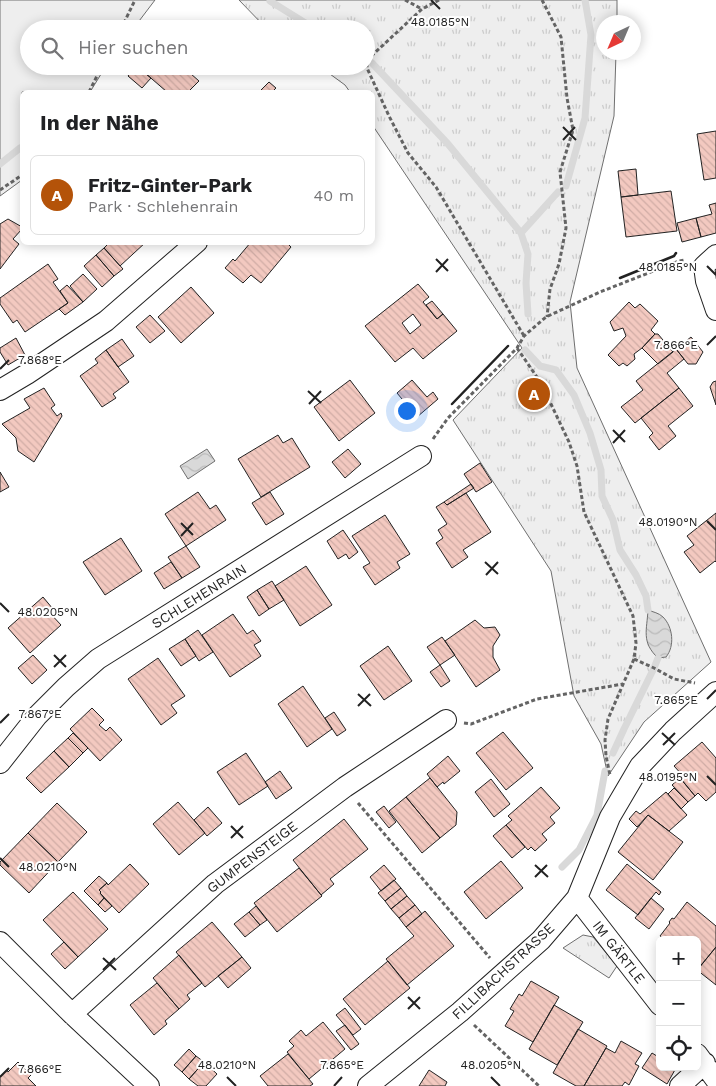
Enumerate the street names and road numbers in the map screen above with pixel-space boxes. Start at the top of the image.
street label: SCHLEHENRAIN [149,560,249,632]
street label: GUMPENSTEIGE [204,818,300,896]
street label: IM GÄRTLE [590,918,648,987]
street label: FILLIBACHSTRASSE [449,920,557,1022]

